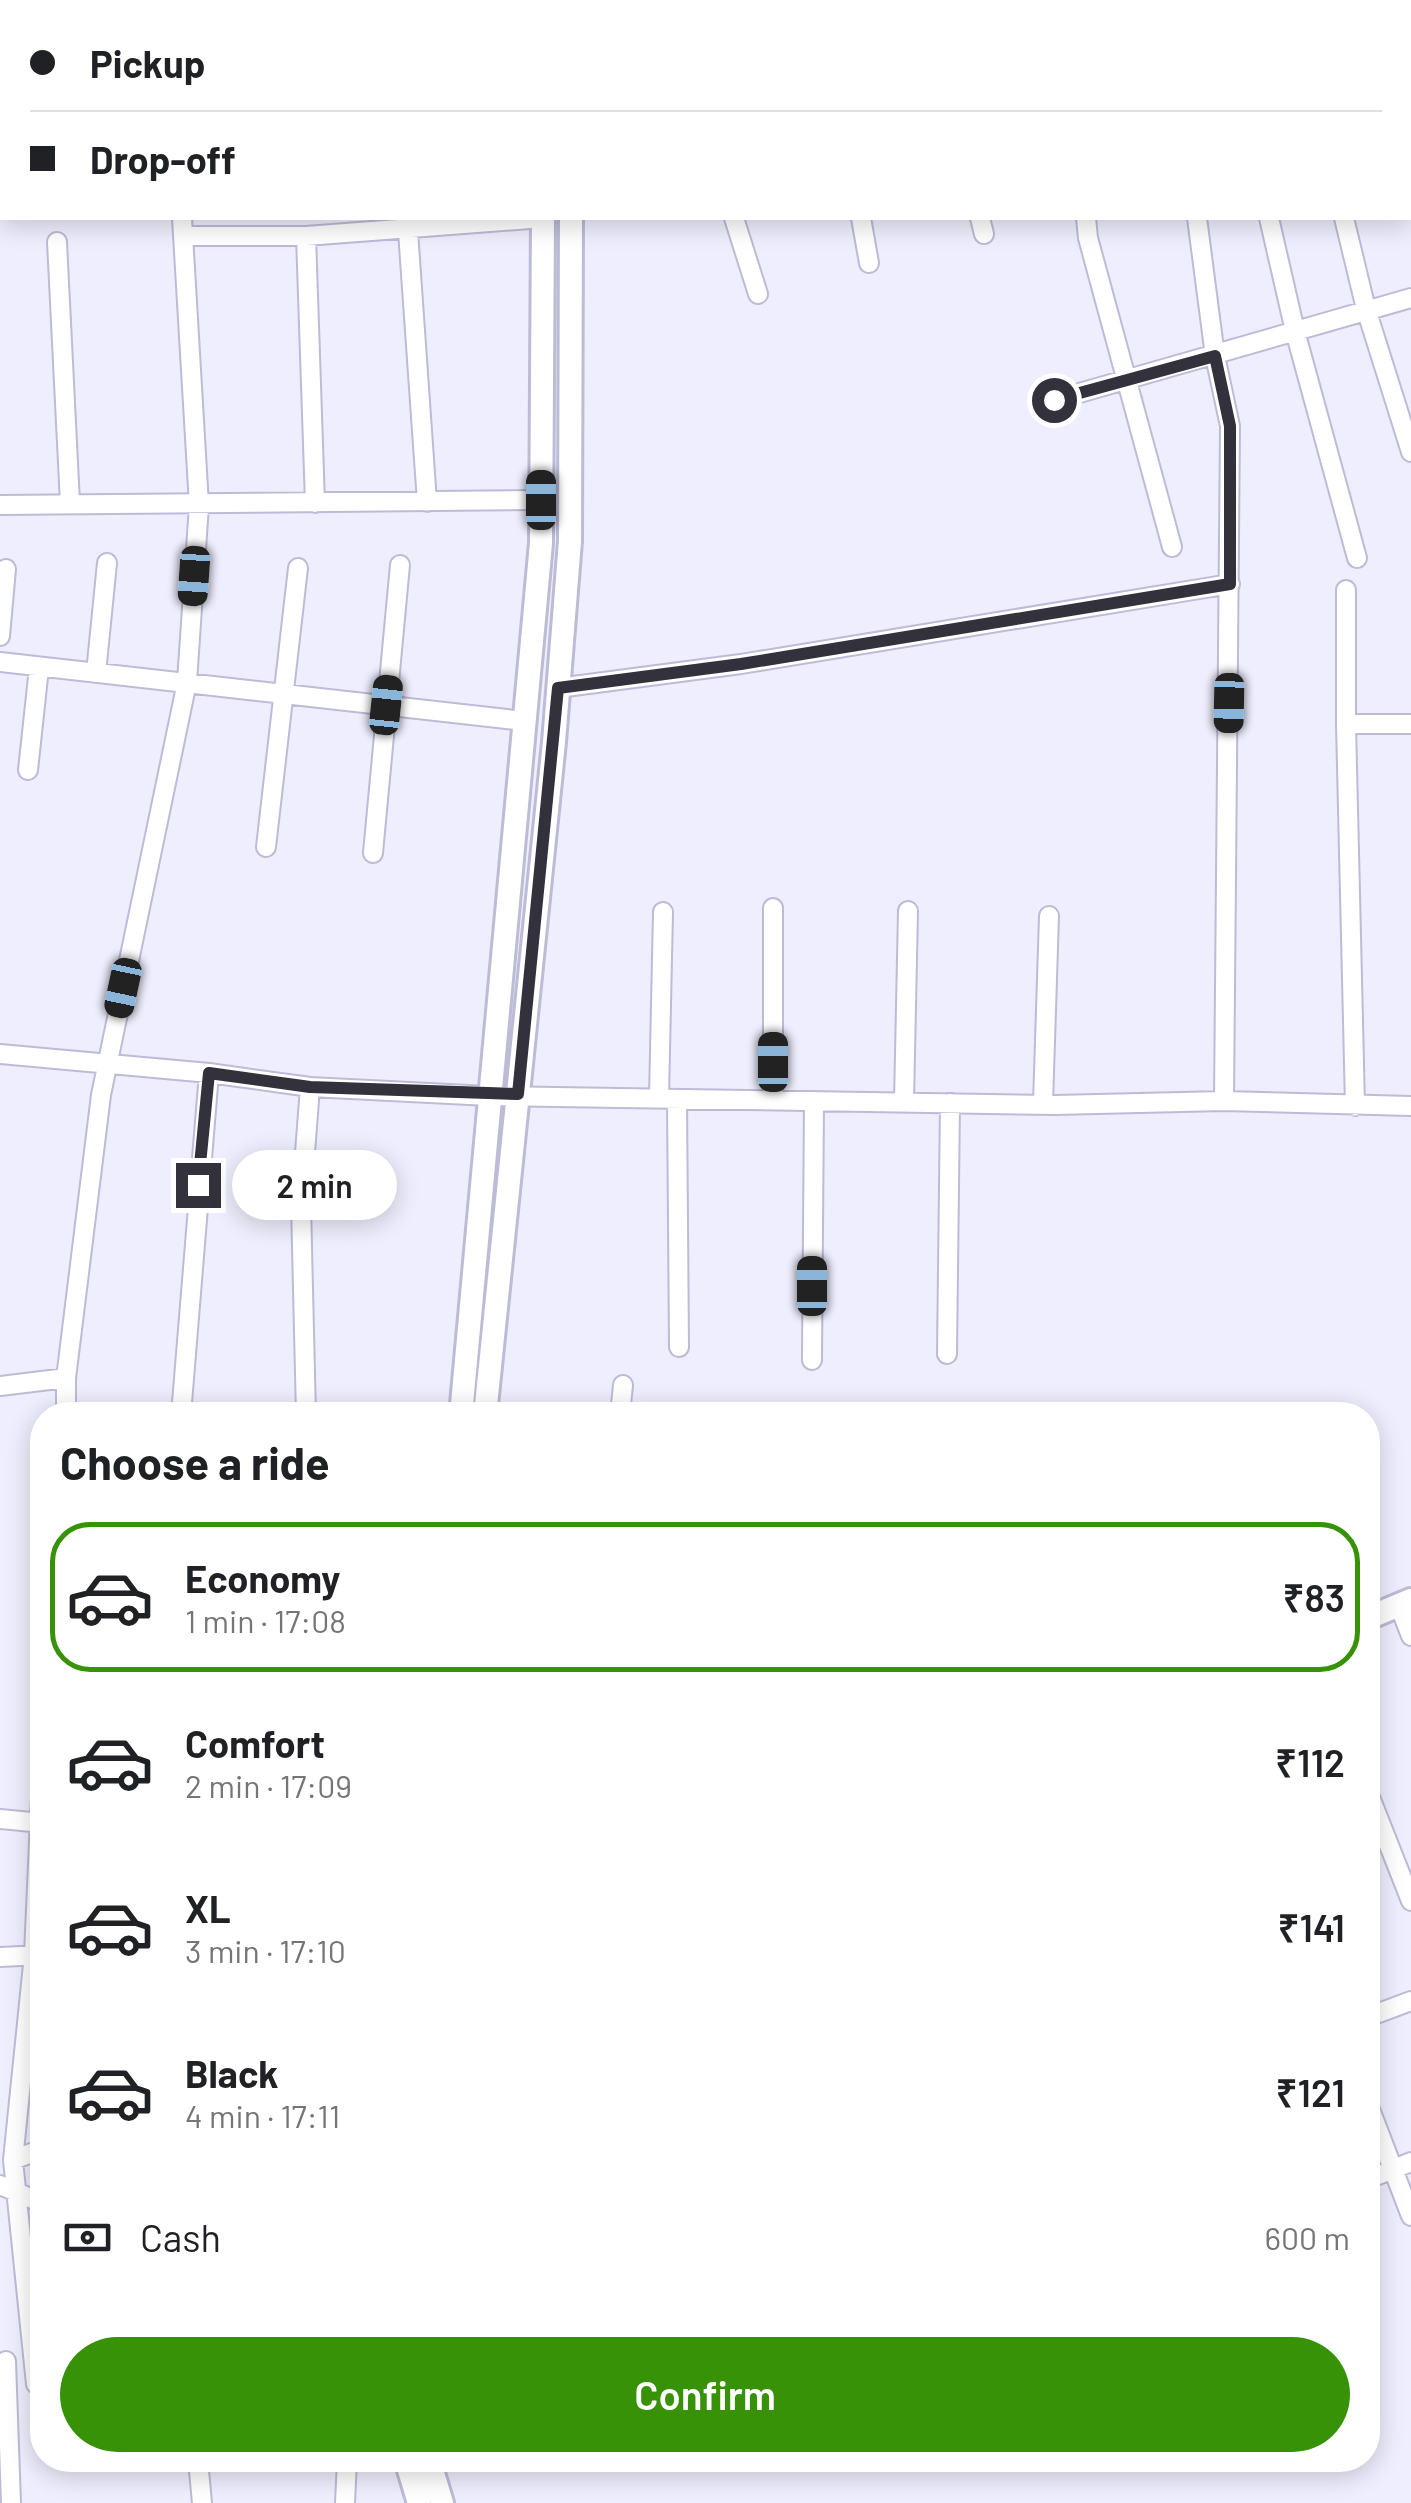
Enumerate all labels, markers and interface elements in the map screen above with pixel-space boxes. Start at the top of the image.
text: Pickup [90,40,205,86]
text: Drop-off [90,136,236,182]
route start [1032,378,1077,423]
car [526,470,556,530]
car [177,545,211,607]
car [1213,673,1245,733]
car [368,674,404,736]
car [102,956,144,1020]
car [758,1032,788,1092]
callout: 2 min [233,1150,398,1220]
route end [176,1163,221,1208]
text: 2 min [276,1166,353,1204]
car [797,1256,827,1316]
text: Choose a ride [60,1435,330,1489]
icon: car [65,1552,155,1642]
text: Economy [185,1555,340,1601]
text: ₹83 [1283,1574,1345,1620]
text: 1 min · 17:08 [185,1601,346,1639]
icon: car [65,1717,155,1807]
text: Comfort [185,1720,325,1766]
text: ₹112 [1275,1739,1345,1785]
text: 2 min · 17:09 [185,1766,352,1804]
icon: car [65,1882,155,1972]
text: XL [185,1885,231,1931]
text: ₹141 [1278,1904,1345,1950]
text: 3 min · 17:10 [185,1931,346,1969]
icon: car [65,2047,155,2137]
text: Black [185,2050,279,2096]
text: ₹121 [1276,2069,1345,2115]
text: 4 min · 17:11 [185,2096,340,2134]
icon: cash [60,2210,115,2265]
text: Cash [140,2214,221,2260]
text: 600 m [1264,2218,1350,2256]
button: Confirm [60,2337,1350,2452]

